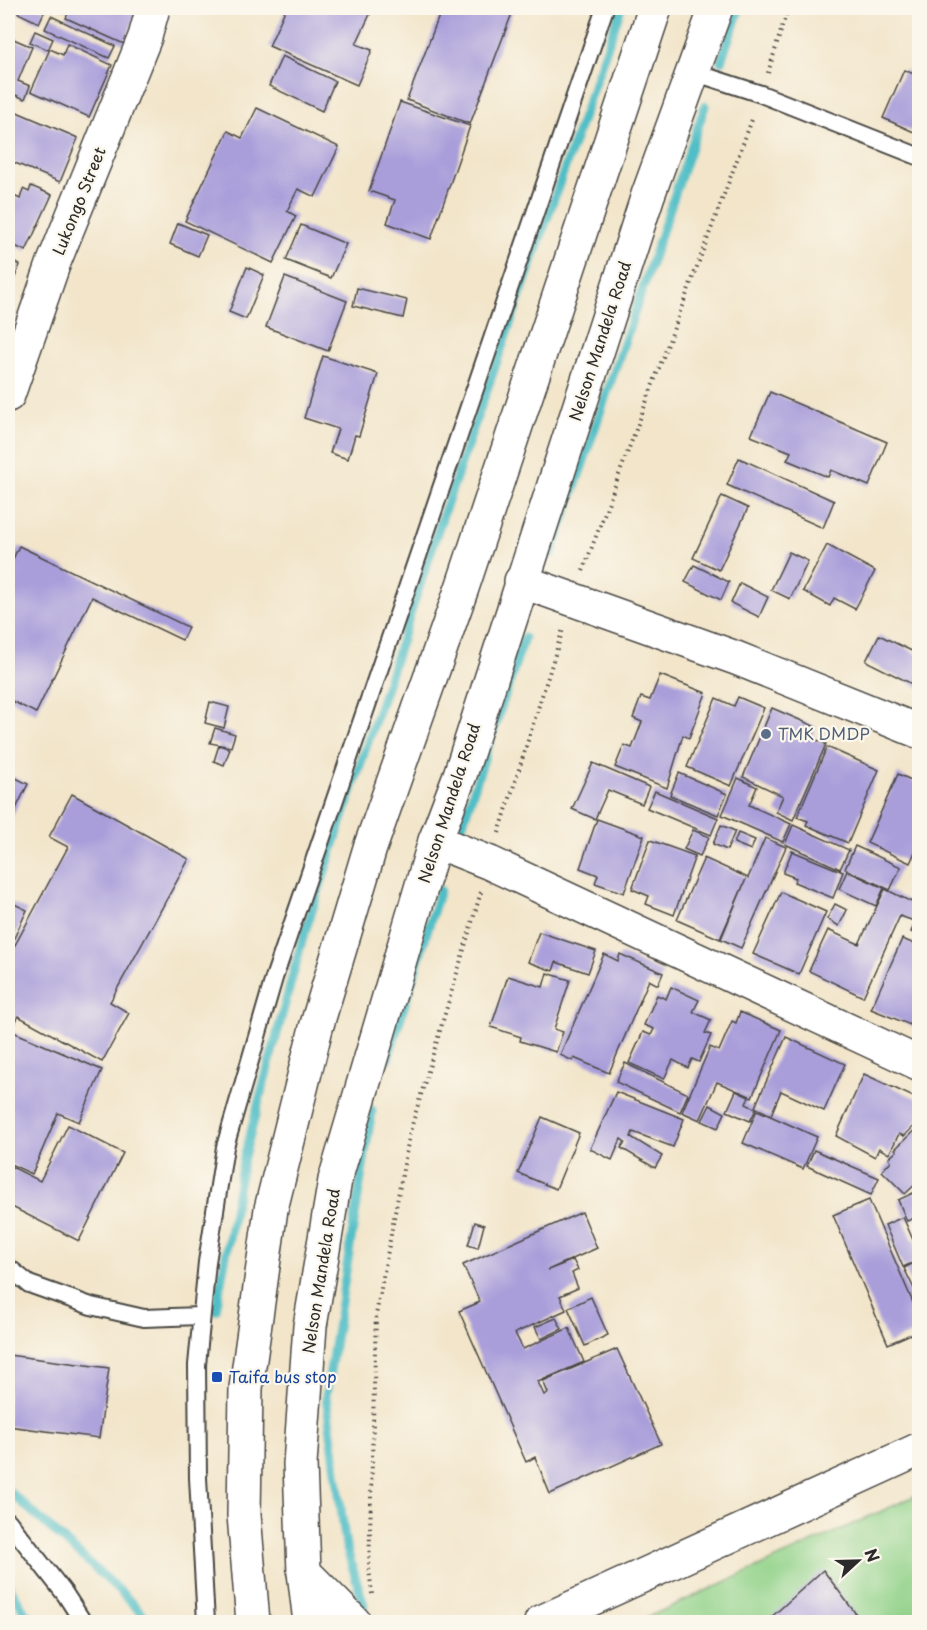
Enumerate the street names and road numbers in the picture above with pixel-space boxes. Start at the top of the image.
street label: Lukongo Street [45,142,111,258]
street label: Nelson Mandela Road [562,258,636,424]
street label: Nelson Mandela Road [411,720,485,886]
street label: Nelson Mandela Road [295,1187,345,1355]

